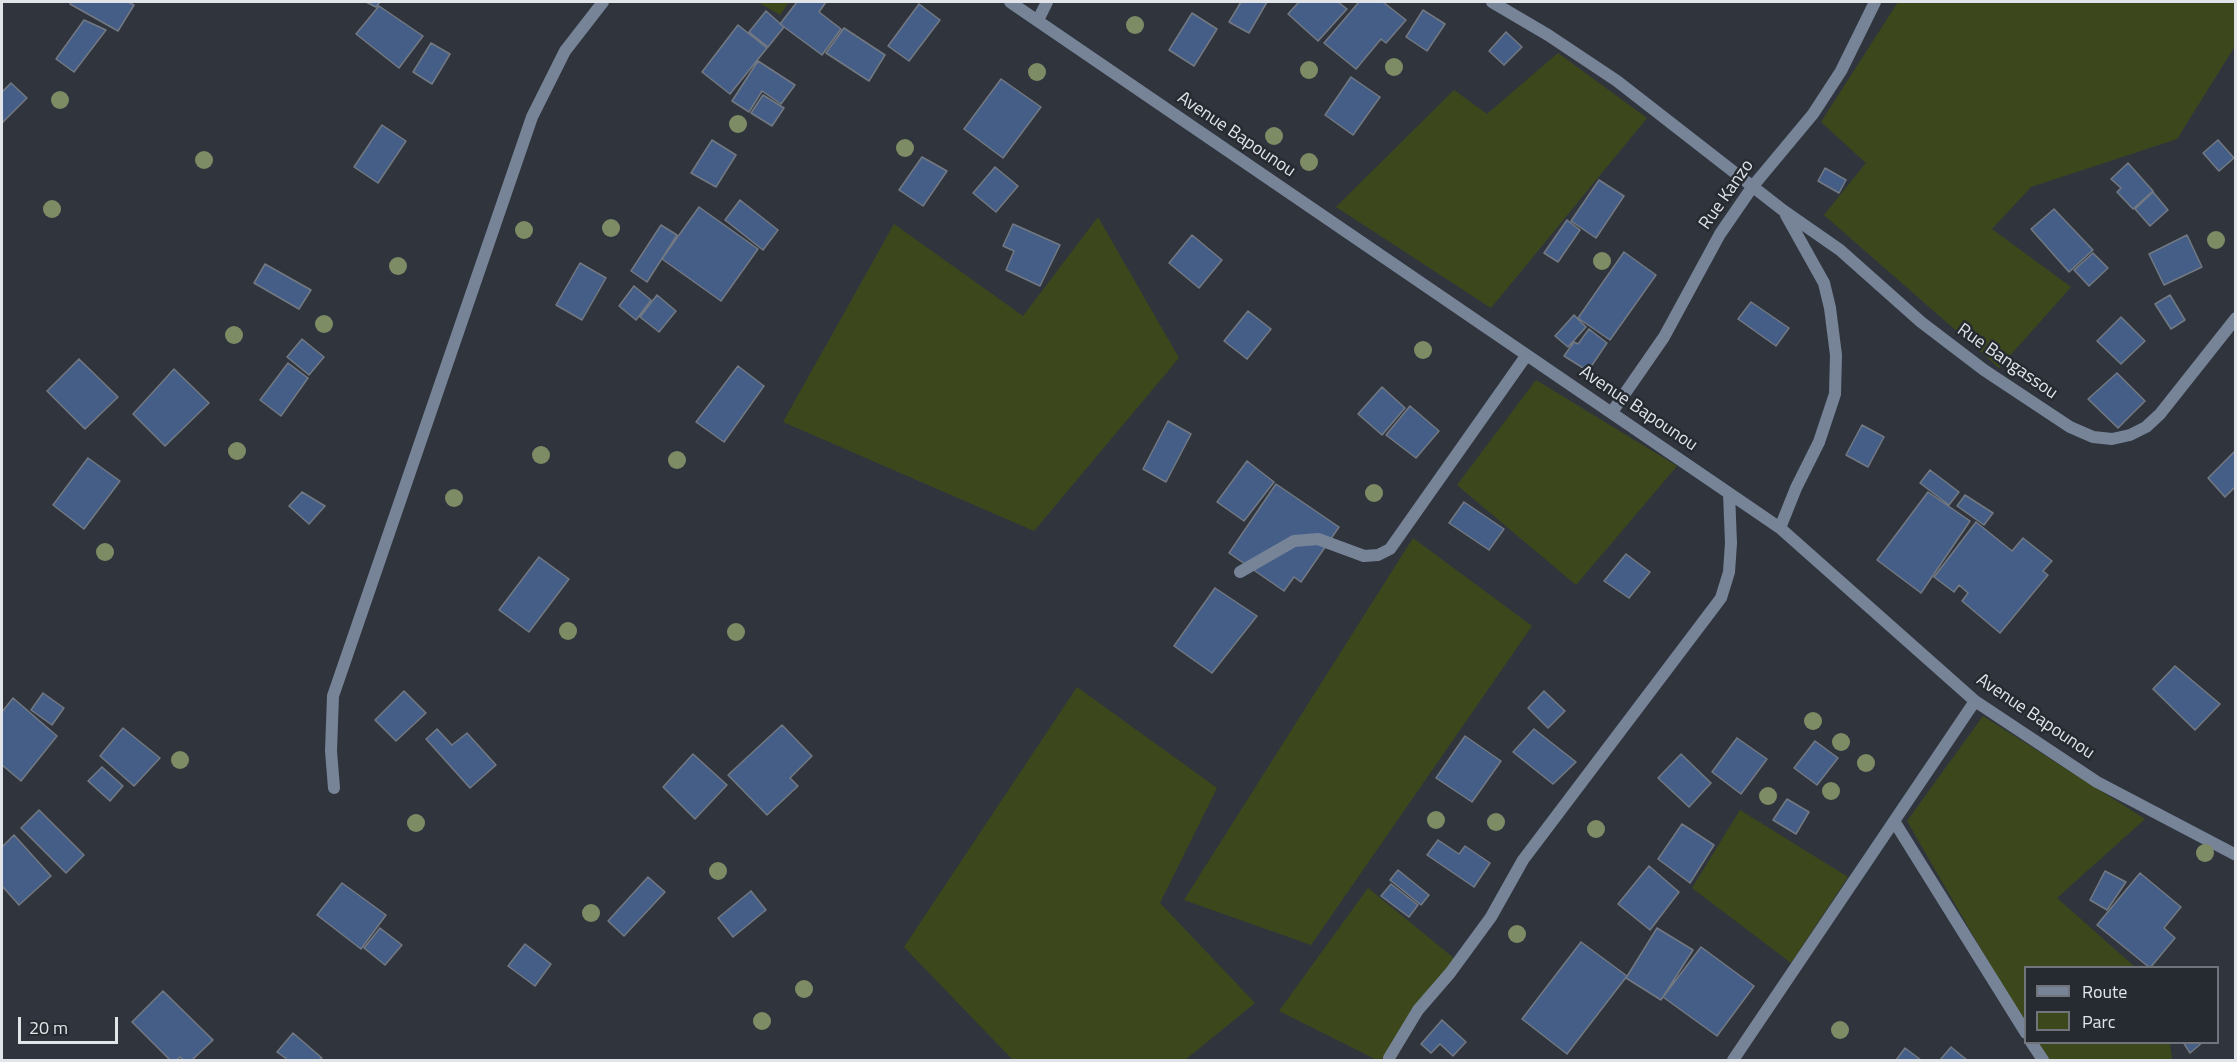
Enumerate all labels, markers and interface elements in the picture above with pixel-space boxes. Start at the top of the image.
street label: Avenue Bapounou [1173,88,1299,182]
street label: Rue Kanzo [1695,156,1759,234]
street label: Rue Bangassou [1953,319,2061,405]
street label: Avenue Bapounou [1575,362,1701,456]
street label: Avenue Bapounou [1972,670,2098,764]
legend [2024,966,2219,1044]
text: Route [2082,978,2127,1005]
scale bar [21,1005,122,1043]
text: Parc [2082,1008,2116,1035]
text: 20 m [29,1014,68,1041]

